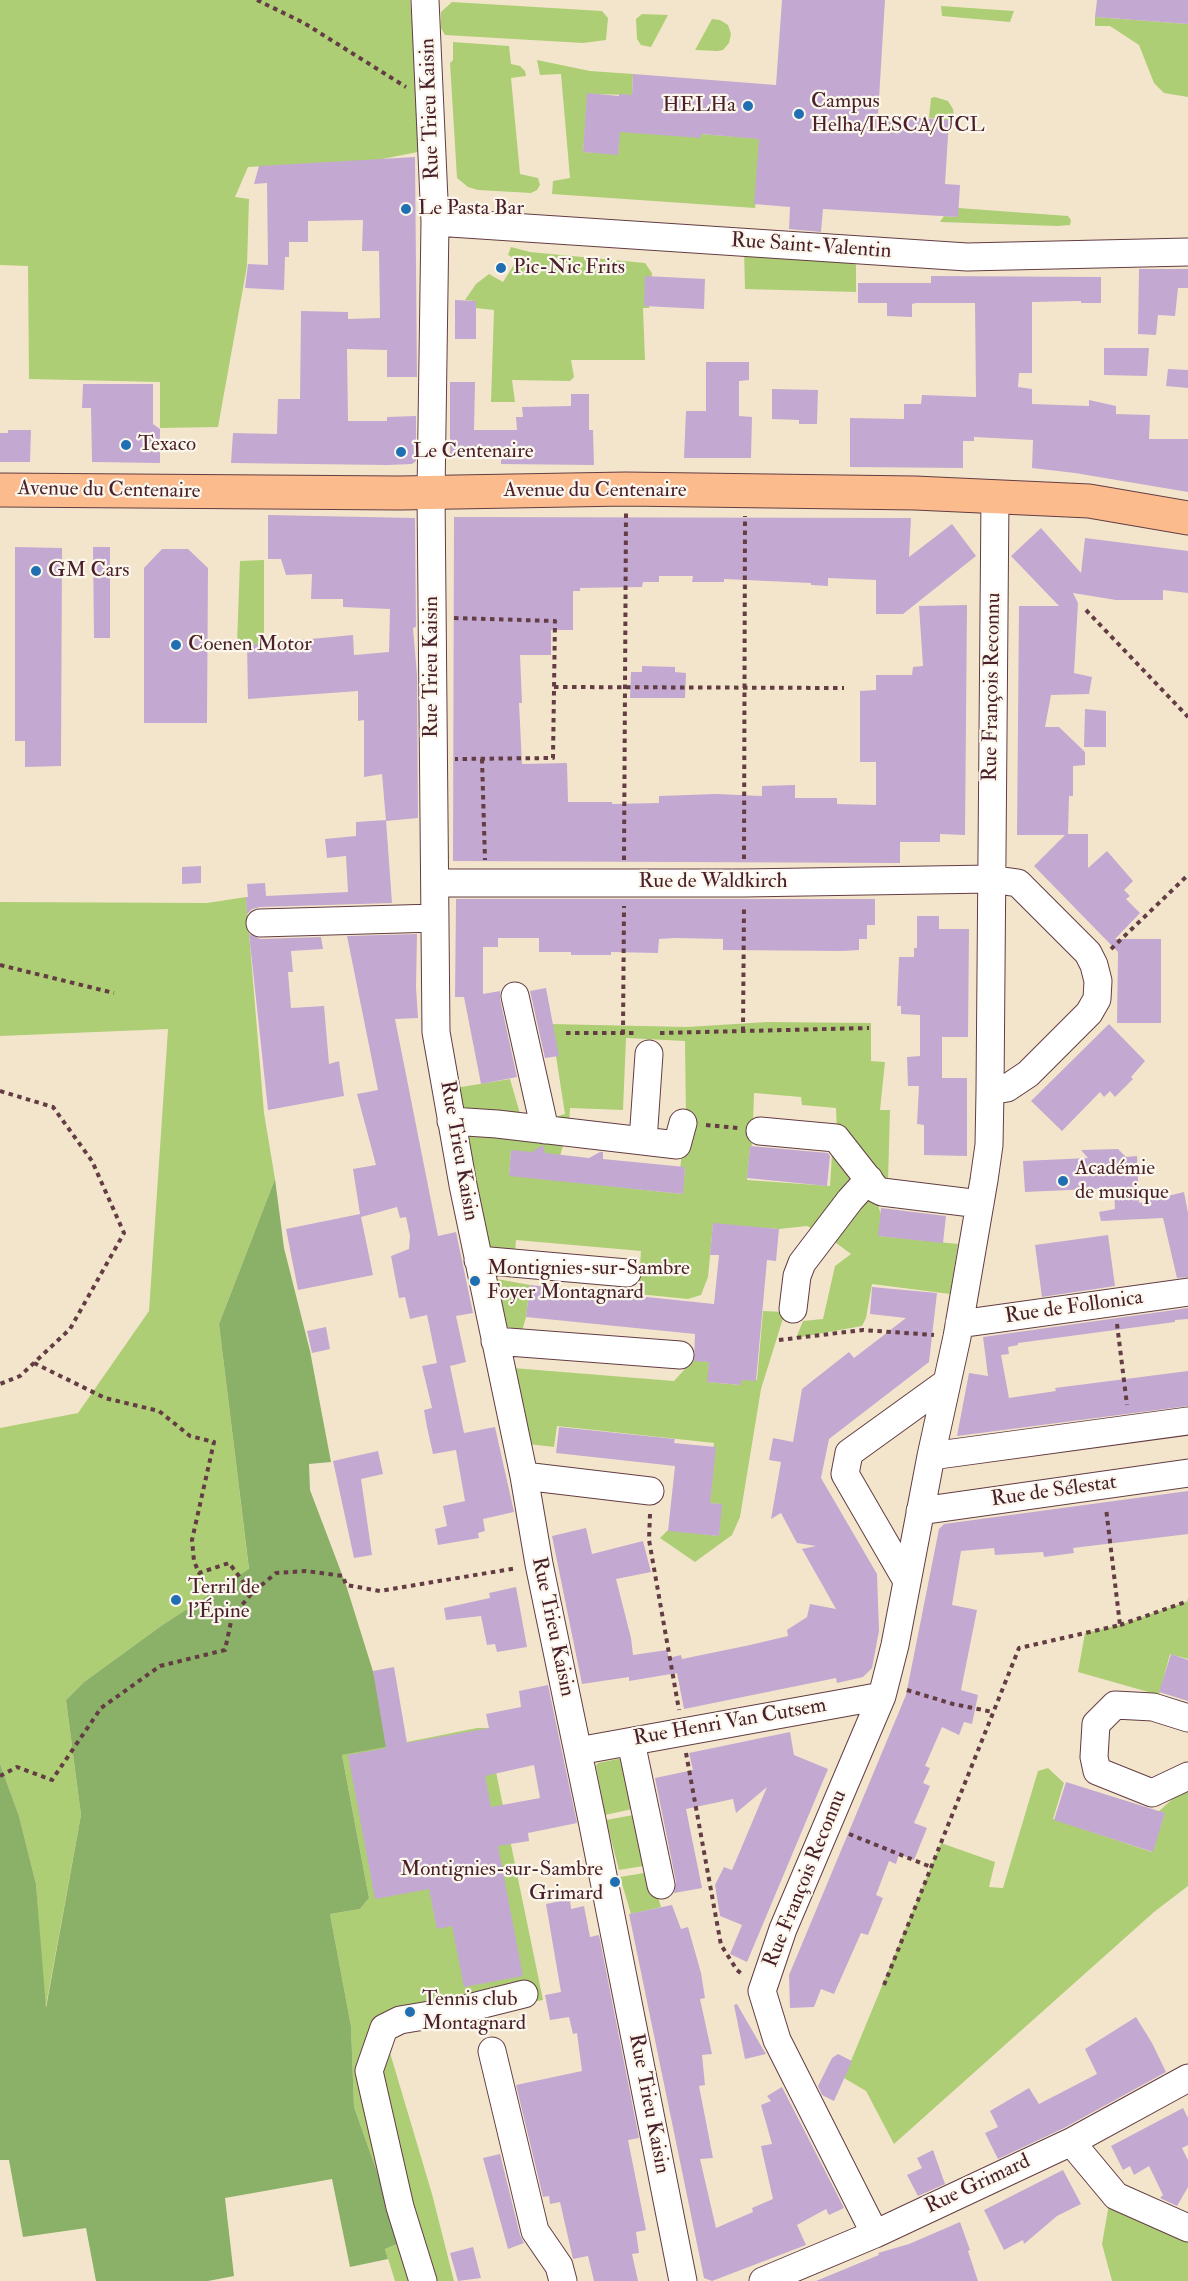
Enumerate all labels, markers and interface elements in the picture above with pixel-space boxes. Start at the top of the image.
street label: Rue Trieu Kaisin [416,38,446,180]
place label: Campus Helha/IESCA/UCL [811,89,985,139]
place label: HELHa [663,93,736,119]
marker: HELHa [741,99,755,113]
marker: Campus Helha/IESCA/UCL [792,107,806,121]
place label: Le Pasta Bar [418,196,524,222]
marker: Le Pasta Bar [399,202,413,216]
street label: Rue Saint-Valentin [730,229,892,265]
place label: Pic-Nic Frits [513,255,625,281]
marker: Pic-Nic Frits [494,261,508,275]
place label: Texaco [138,432,196,458]
marker: Texaco [119,438,133,452]
place label: Le Centenaire [413,439,533,465]
marker: Le Centenaire [394,445,408,459]
street label: Avenue du Centenaire [17,477,201,505]
street label: Avenue du Centenaire [504,478,686,504]
place label: GM Cars [48,558,129,584]
marker: GM Cars [29,564,43,578]
street label: Rue François Reconnu [979,592,1007,782]
street label: Rue Trieu Kaisin [419,596,445,738]
place label: Coenen Motor [188,632,312,658]
marker: Coenen Motor [169,638,183,652]
street label: Rue de Waldkirch [638,869,788,895]
street label: Rue Trieu Kaisin [433,1079,483,1223]
place label: Académie de musique [1075,1156,1169,1206]
marker: Académie de musique [1056,1174,1070,1188]
place label: Montignies-sur-Sambre Foyer Montagnard [487,1256,690,1306]
marker: Montignies-sur-Sambre Foyer Montagnard [468,1274,482,1288]
street label: Rue de Follonica [1003,1286,1145,1330]
street label: Rue de Sélestat [990,1471,1118,1513]
street label: Rue Trieu Kaisin [525,1555,579,1699]
place label: Terril de l'Épine [188,1575,260,1625]
marker: Terril de l'Épine [169,1593,183,1607]
street label: Rue Henri Van Cutsem [632,1694,828,1752]
street label: Rue François Reconnu [759,1787,853,1971]
place label: Montignies-sur-Sambre Grimard [400,1857,603,1907]
marker: Montignies-sur-Sambre Grimard [608,1875,622,1889]
place label: Tennis club Montagnard [422,1987,526,2037]
marker: Tennis club Montagnard [403,2005,417,2019]
street label: Rue Trieu Kaisin [622,2032,674,2176]
street label: Rue Grimard [922,2150,1034,2220]

